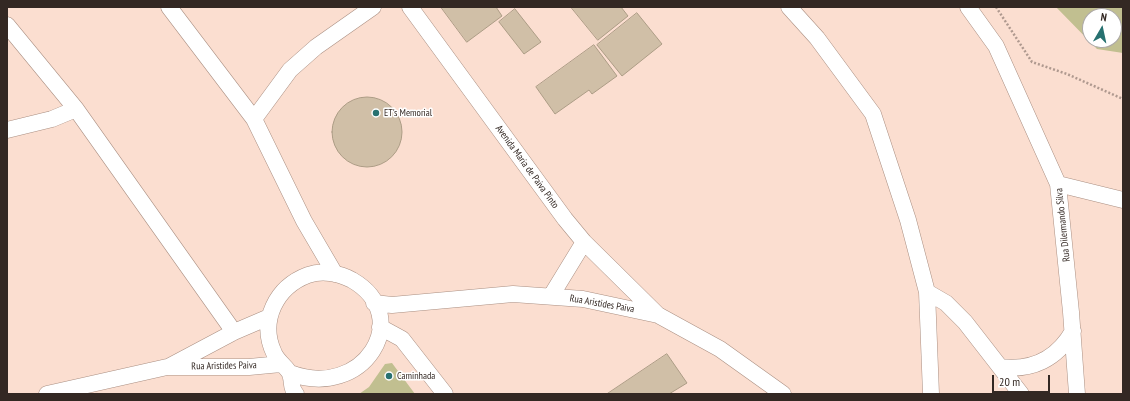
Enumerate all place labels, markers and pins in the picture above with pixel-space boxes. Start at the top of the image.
place label: ET's Memorial [384,107,432,119]
marker: ET's Memorial [371,108,381,118]
place label: Caminhada [397,370,435,382]
marker: Caminhada [384,371,394,381]

